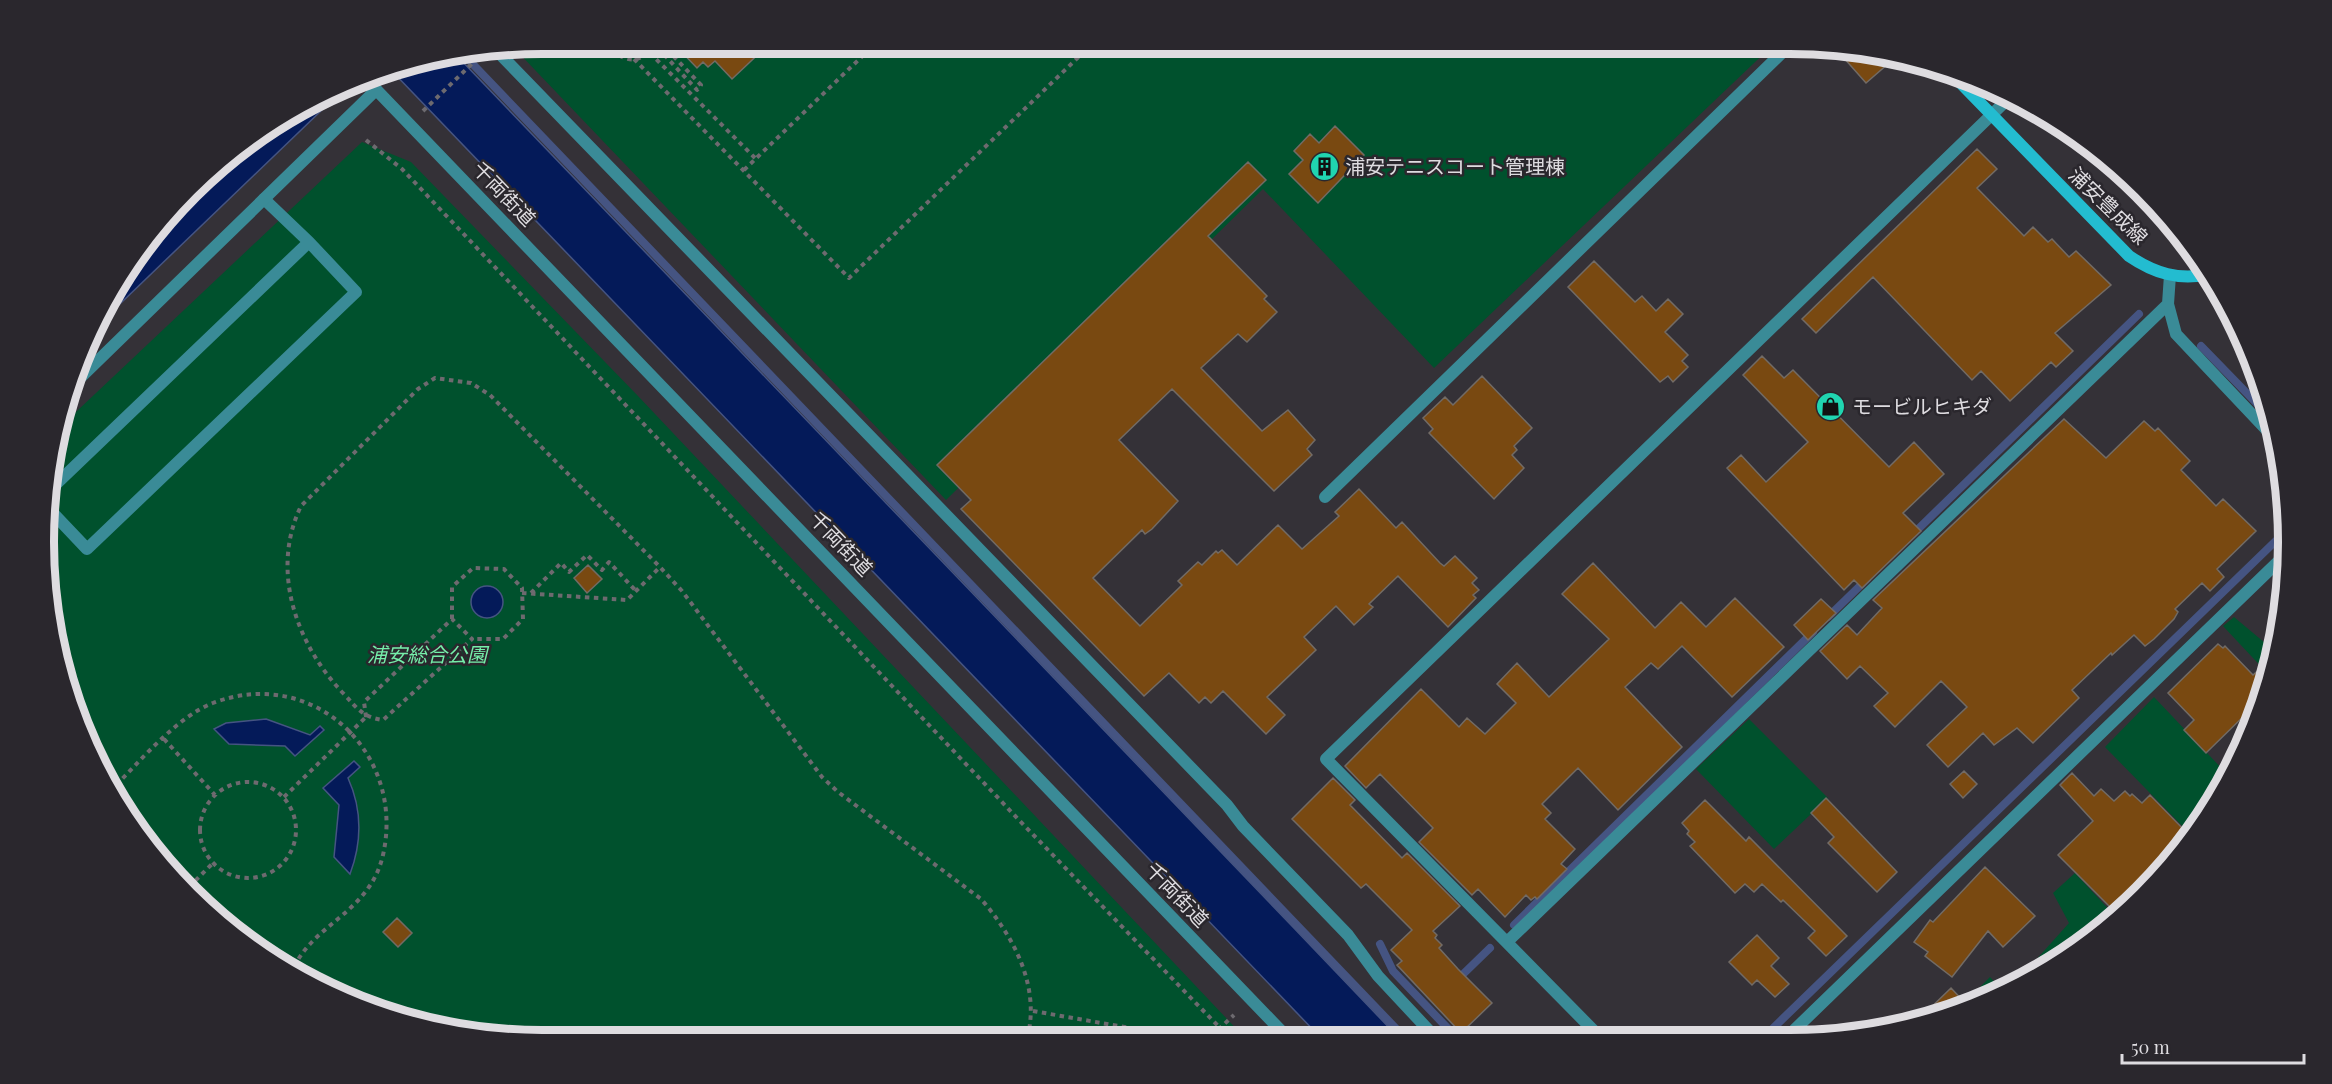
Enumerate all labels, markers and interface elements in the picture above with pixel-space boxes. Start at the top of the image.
building icon: 浦安テニスコート管理棟 [1308,151,1340,183]
place label: 浦安テニスコート管理棟 [1345,152,1565,179]
street label: 千両街道 [468,155,543,231]
street label: 浦安豊成線 [2064,160,2154,249]
shop icon: モービルヒキダ [1815,391,1847,423]
place label: モービルヒキダ [1852,392,1992,419]
street label: 千両街道 [805,505,880,581]
park label: 浦安総合公園 [367,640,490,667]
street label: 千両街道 [1141,856,1216,932]
scale bar [2122,1027,2304,1065]
text: 50 m [2131,1035,2170,1059]

